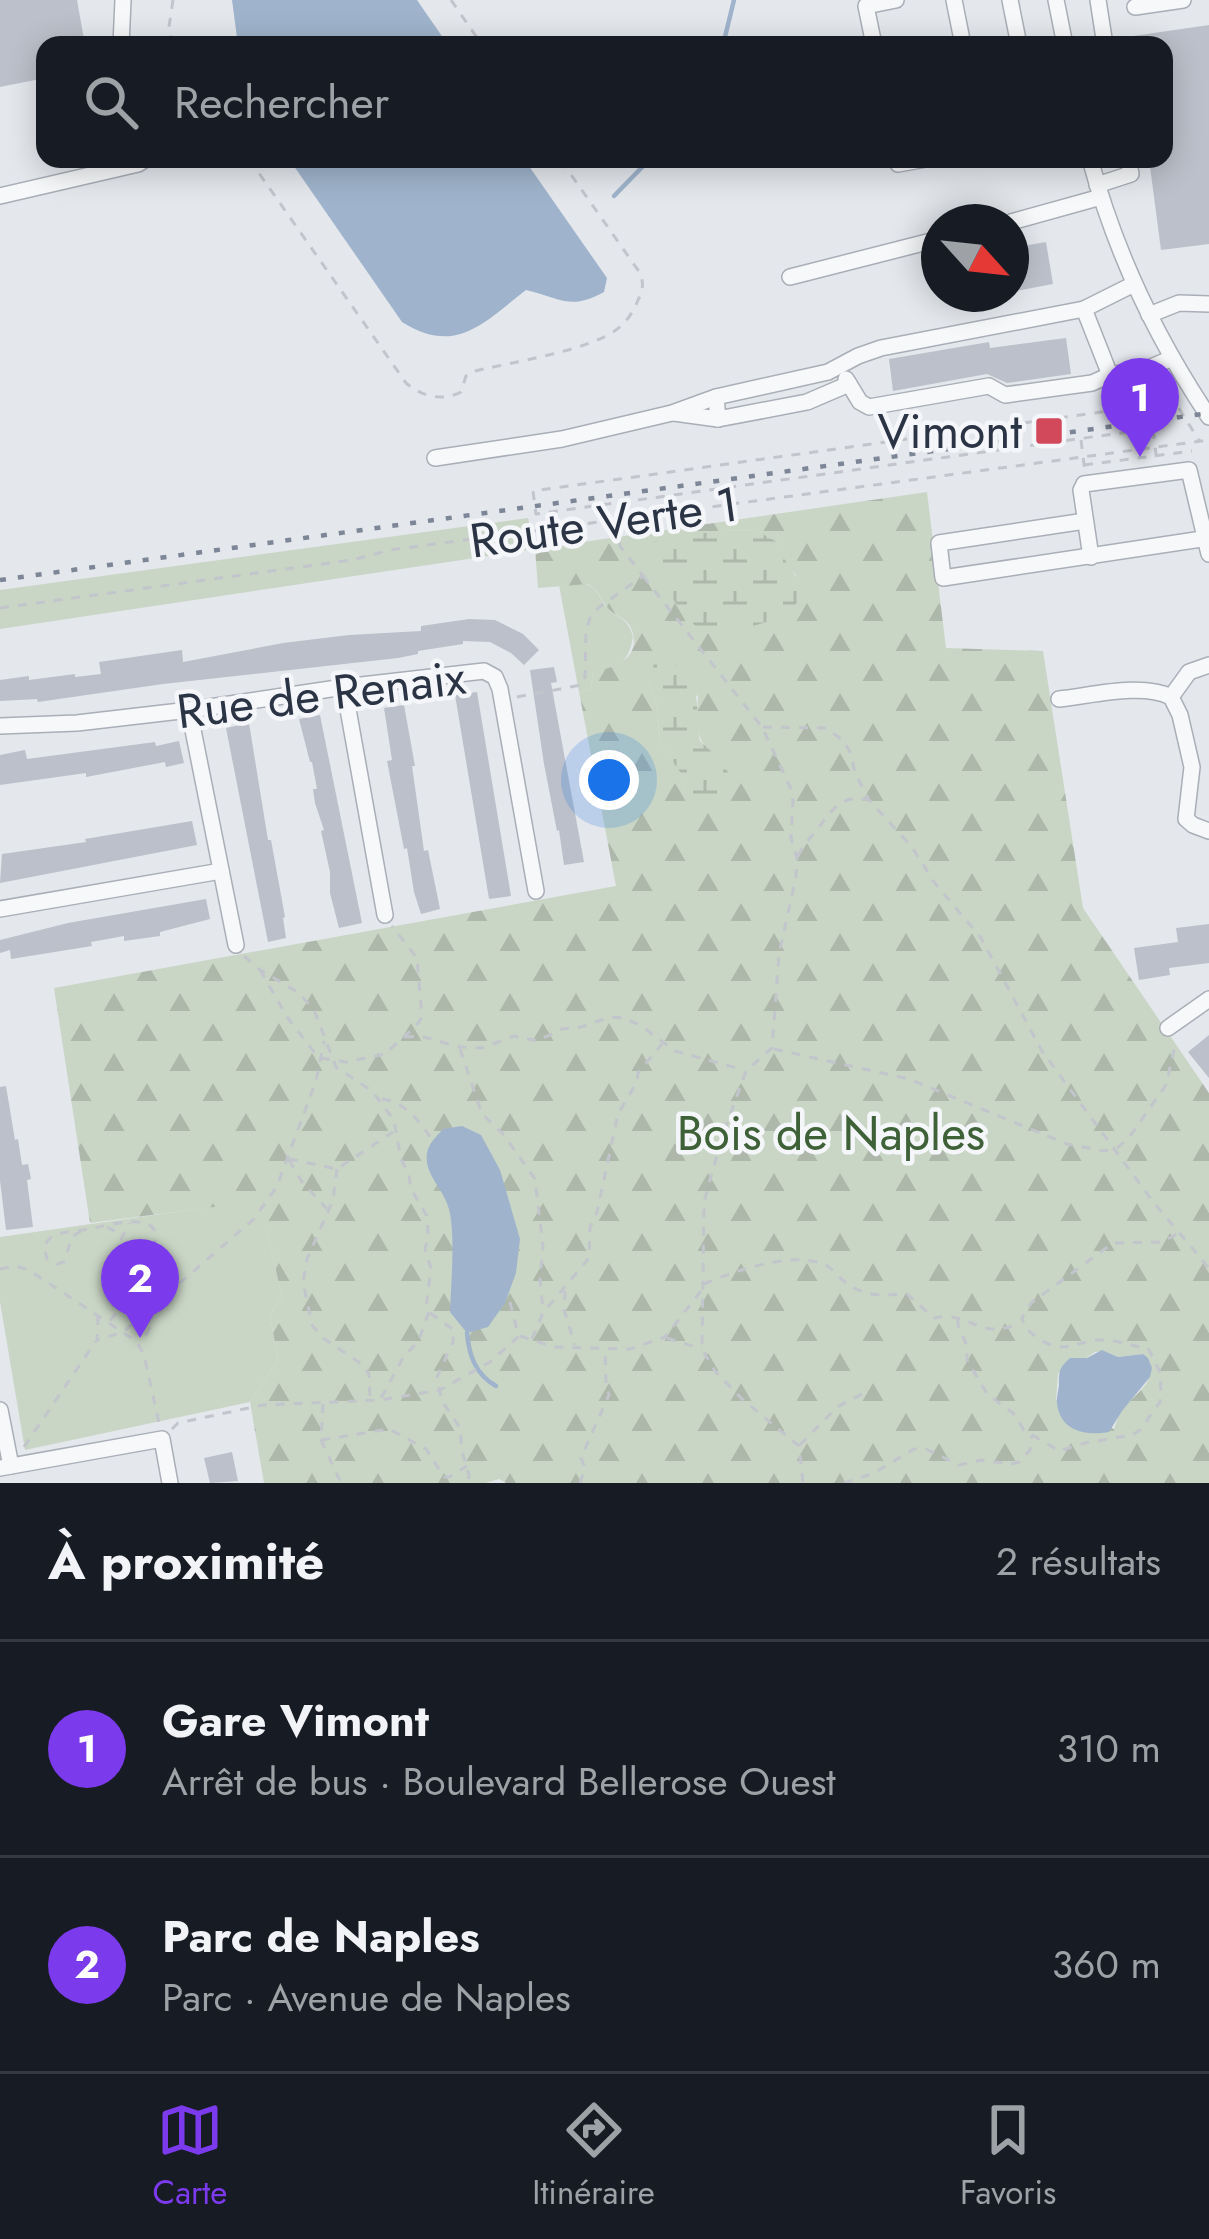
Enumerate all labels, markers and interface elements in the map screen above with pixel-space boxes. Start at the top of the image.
search box [36,36,1173,168]
icon: search [78,69,144,135]
text: Rechercher [174,70,389,135]
north arrow [921,204,1029,312]
pin: 1 [1101,358,1179,457]
place label: Vimont [877,397,1022,466]
marker: Vimont [1033,415,1065,447]
street label: Route Verte 1 [465,470,743,575]
street label: Rue de Renaix [173,642,470,746]
your location [579,750,639,810]
park label: Bois de Naples [677,1099,985,1168]
pin: 2 [101,1239,179,1338]
text: À proximité [48,1524,324,1598]
text: 2 résultats [996,1533,1161,1590]
text: Gare Vimont [162,1688,429,1753]
text: 1 [77,1720,97,1777]
text: 310 m [1057,1720,1161,1777]
text: Arrêt de bus · Boulevard Bellerose Ouest [162,1753,836,1810]
text: Parc de Naples [162,1904,480,1969]
text: 2 [74,1936,100,1993]
text: 360 m [1052,1936,1161,1993]
text: Parc · Avenue de Naples [162,1969,571,2026]
tab: Carte [153,2097,227,2216]
tab: Itinéraire [532,2097,655,2216]
tab: Favoris [960,2097,1056,2216]

